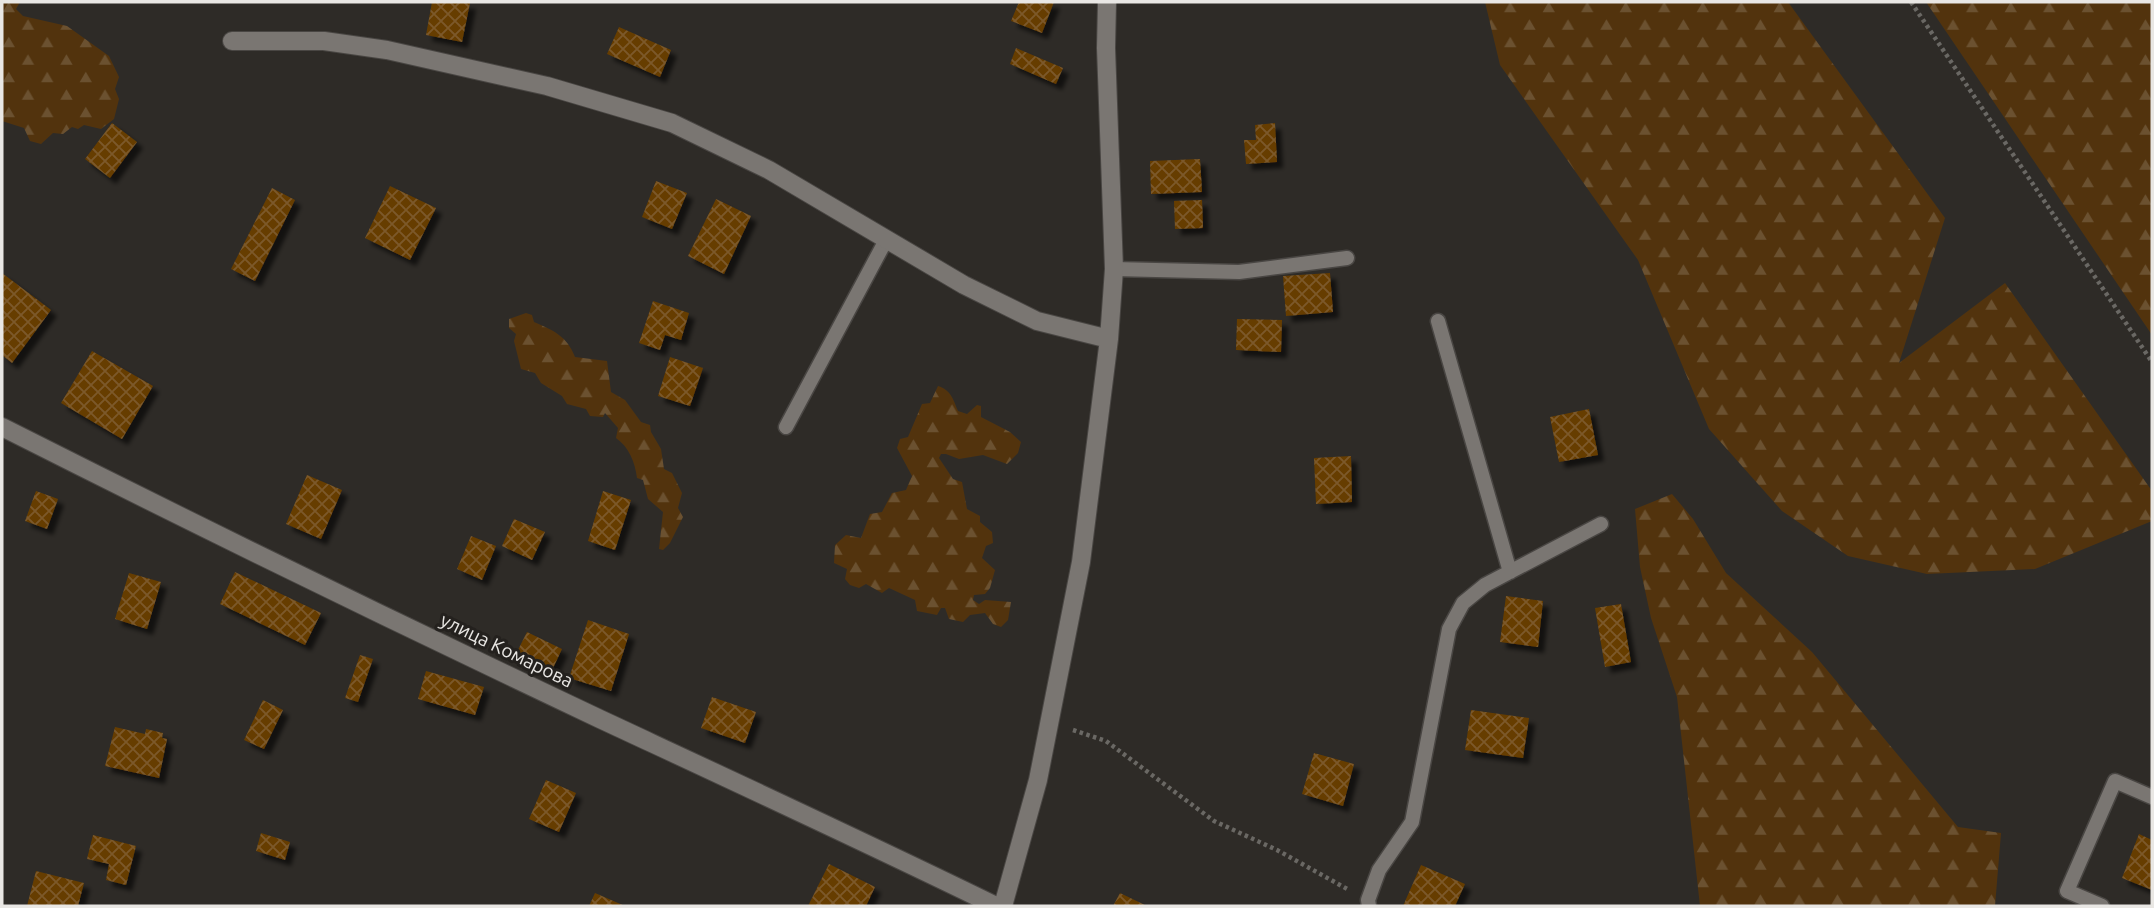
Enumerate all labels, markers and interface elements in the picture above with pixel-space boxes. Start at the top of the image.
street label: улица Комарова [437,608,577,692]

